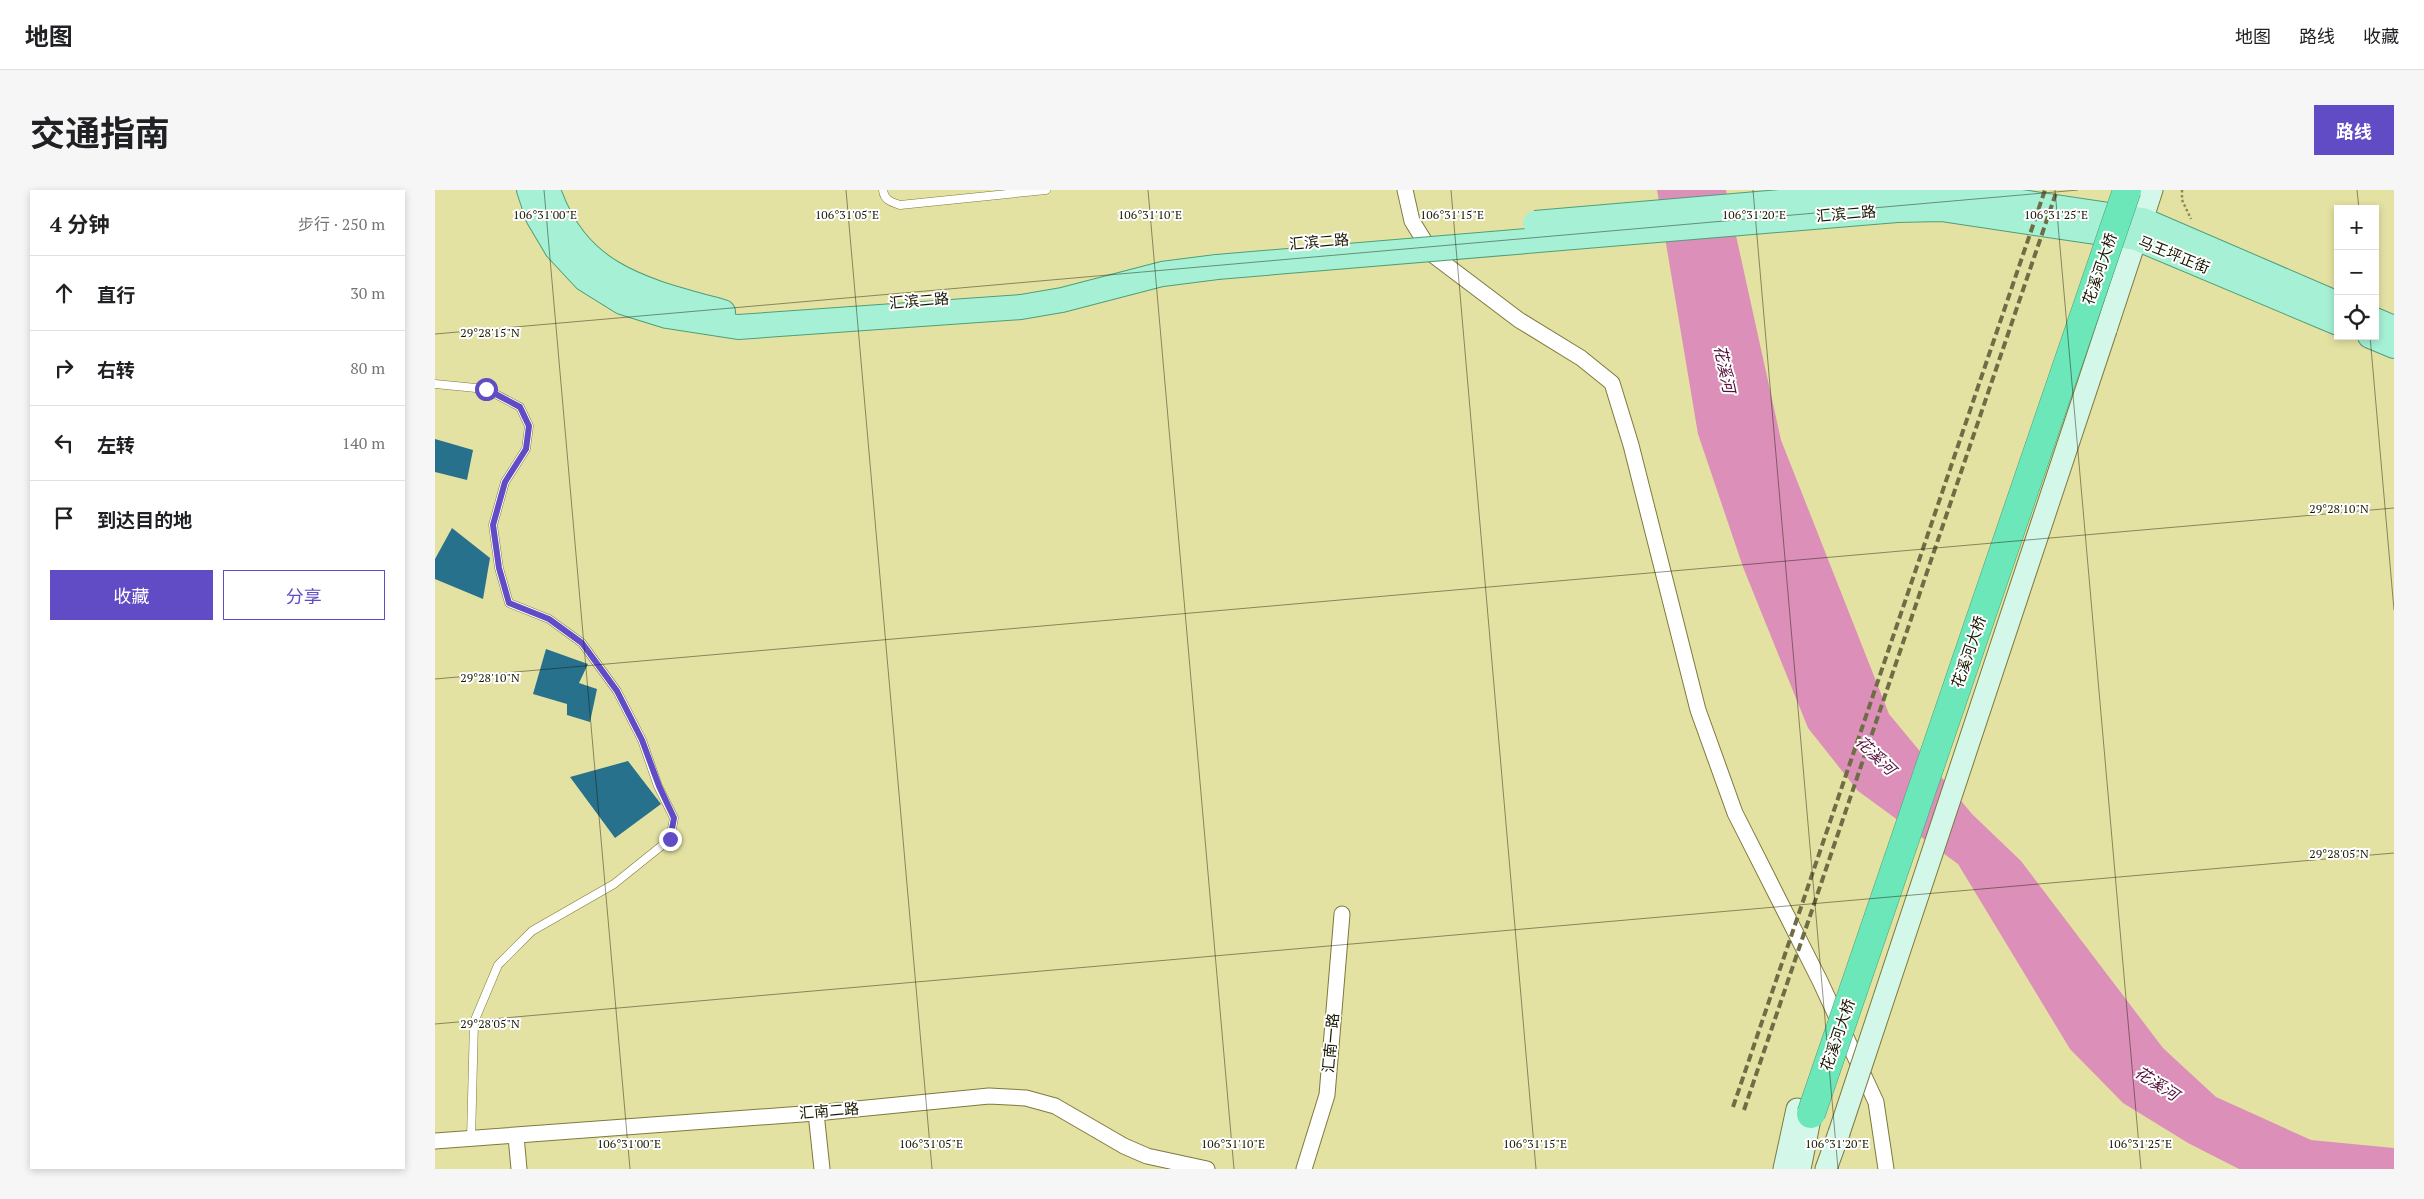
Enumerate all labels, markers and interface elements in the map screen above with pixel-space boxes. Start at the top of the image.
text: 地图 [25,20,73,52]
text: 地图 [2235,24,2271,48]
text: 路线 [2299,24,2335,48]
text: 收藏 [2363,24,2399,48]
button: 路线 [2314,105,2394,155]
text: 交通指南 [30,110,170,156]
street label: 汇滨二路 [1815,200,1877,226]
map controls [2334,205,2379,340]
button: + [2334,205,2379,250]
text: 106°31'00"E [513,207,577,222]
text: 106°31'05"E [815,207,879,222]
text: 106°31'10"E [1118,207,1182,222]
text: 106°31'15"E [1420,207,1484,222]
text: 106°31'20"E [1722,207,1786,222]
text: 106°31'25"E [2024,207,2088,222]
text: 4 分钟 [50,210,110,238]
text: 步行 · 250 m [298,213,385,235]
street label: 汇滨二路 [1288,228,1350,254]
street label: 花溪河大桥 [2077,230,2121,307]
street label: 马王坪正街 [2136,231,2213,277]
button: − [2334,250,2379,295]
icon: ahead [50,279,78,307]
text: 直行 [97,282,135,307]
text: 30 m [350,282,385,304]
street label: 汇滨二路 [888,287,950,313]
button: locate [2334,295,2379,340]
text: 29°28'15"N [460,325,520,340]
water label: 花溪河 [1709,343,1741,398]
icon: right [50,354,78,382]
text: 右转 [97,357,135,382]
text: 80 m [350,357,385,379]
route start [475,378,498,401]
icon: left [50,429,78,457]
text: 左转 [97,432,135,457]
text: 140 m [342,432,385,454]
text: 29°28'10"N [2309,501,2369,516]
icon: arrive [50,504,78,532]
text: 到达目的地 [97,507,192,532]
button: 收藏 [50,570,213,620]
button: 分享 [223,570,385,620]
street label: 花溪河大桥 [1946,613,1990,690]
text: 29°28'10"N [460,670,520,685]
water label: 花溪河 [1851,730,1903,782]
route end [659,828,682,851]
text: 29°28'05"N [2309,846,2369,861]
street label: 花溪河大桥 [1815,996,1859,1073]
street label: 汇南一路 [1317,1012,1343,1074]
text: 29°28'05"N [460,1016,520,1031]
water label: 花溪河 [2131,1061,2186,1107]
street label: 汇南二路 [798,1097,860,1123]
text: 106°31'00"E [597,1136,661,1151]
text: 106°31'05"E [899,1136,963,1151]
text: 106°31'10"E [1201,1136,1265,1151]
text: 106°31'15"E [1503,1136,1567,1151]
text: 106°31'20"E [1805,1136,1869,1151]
text: 106°31'25"E [2108,1136,2172,1151]

